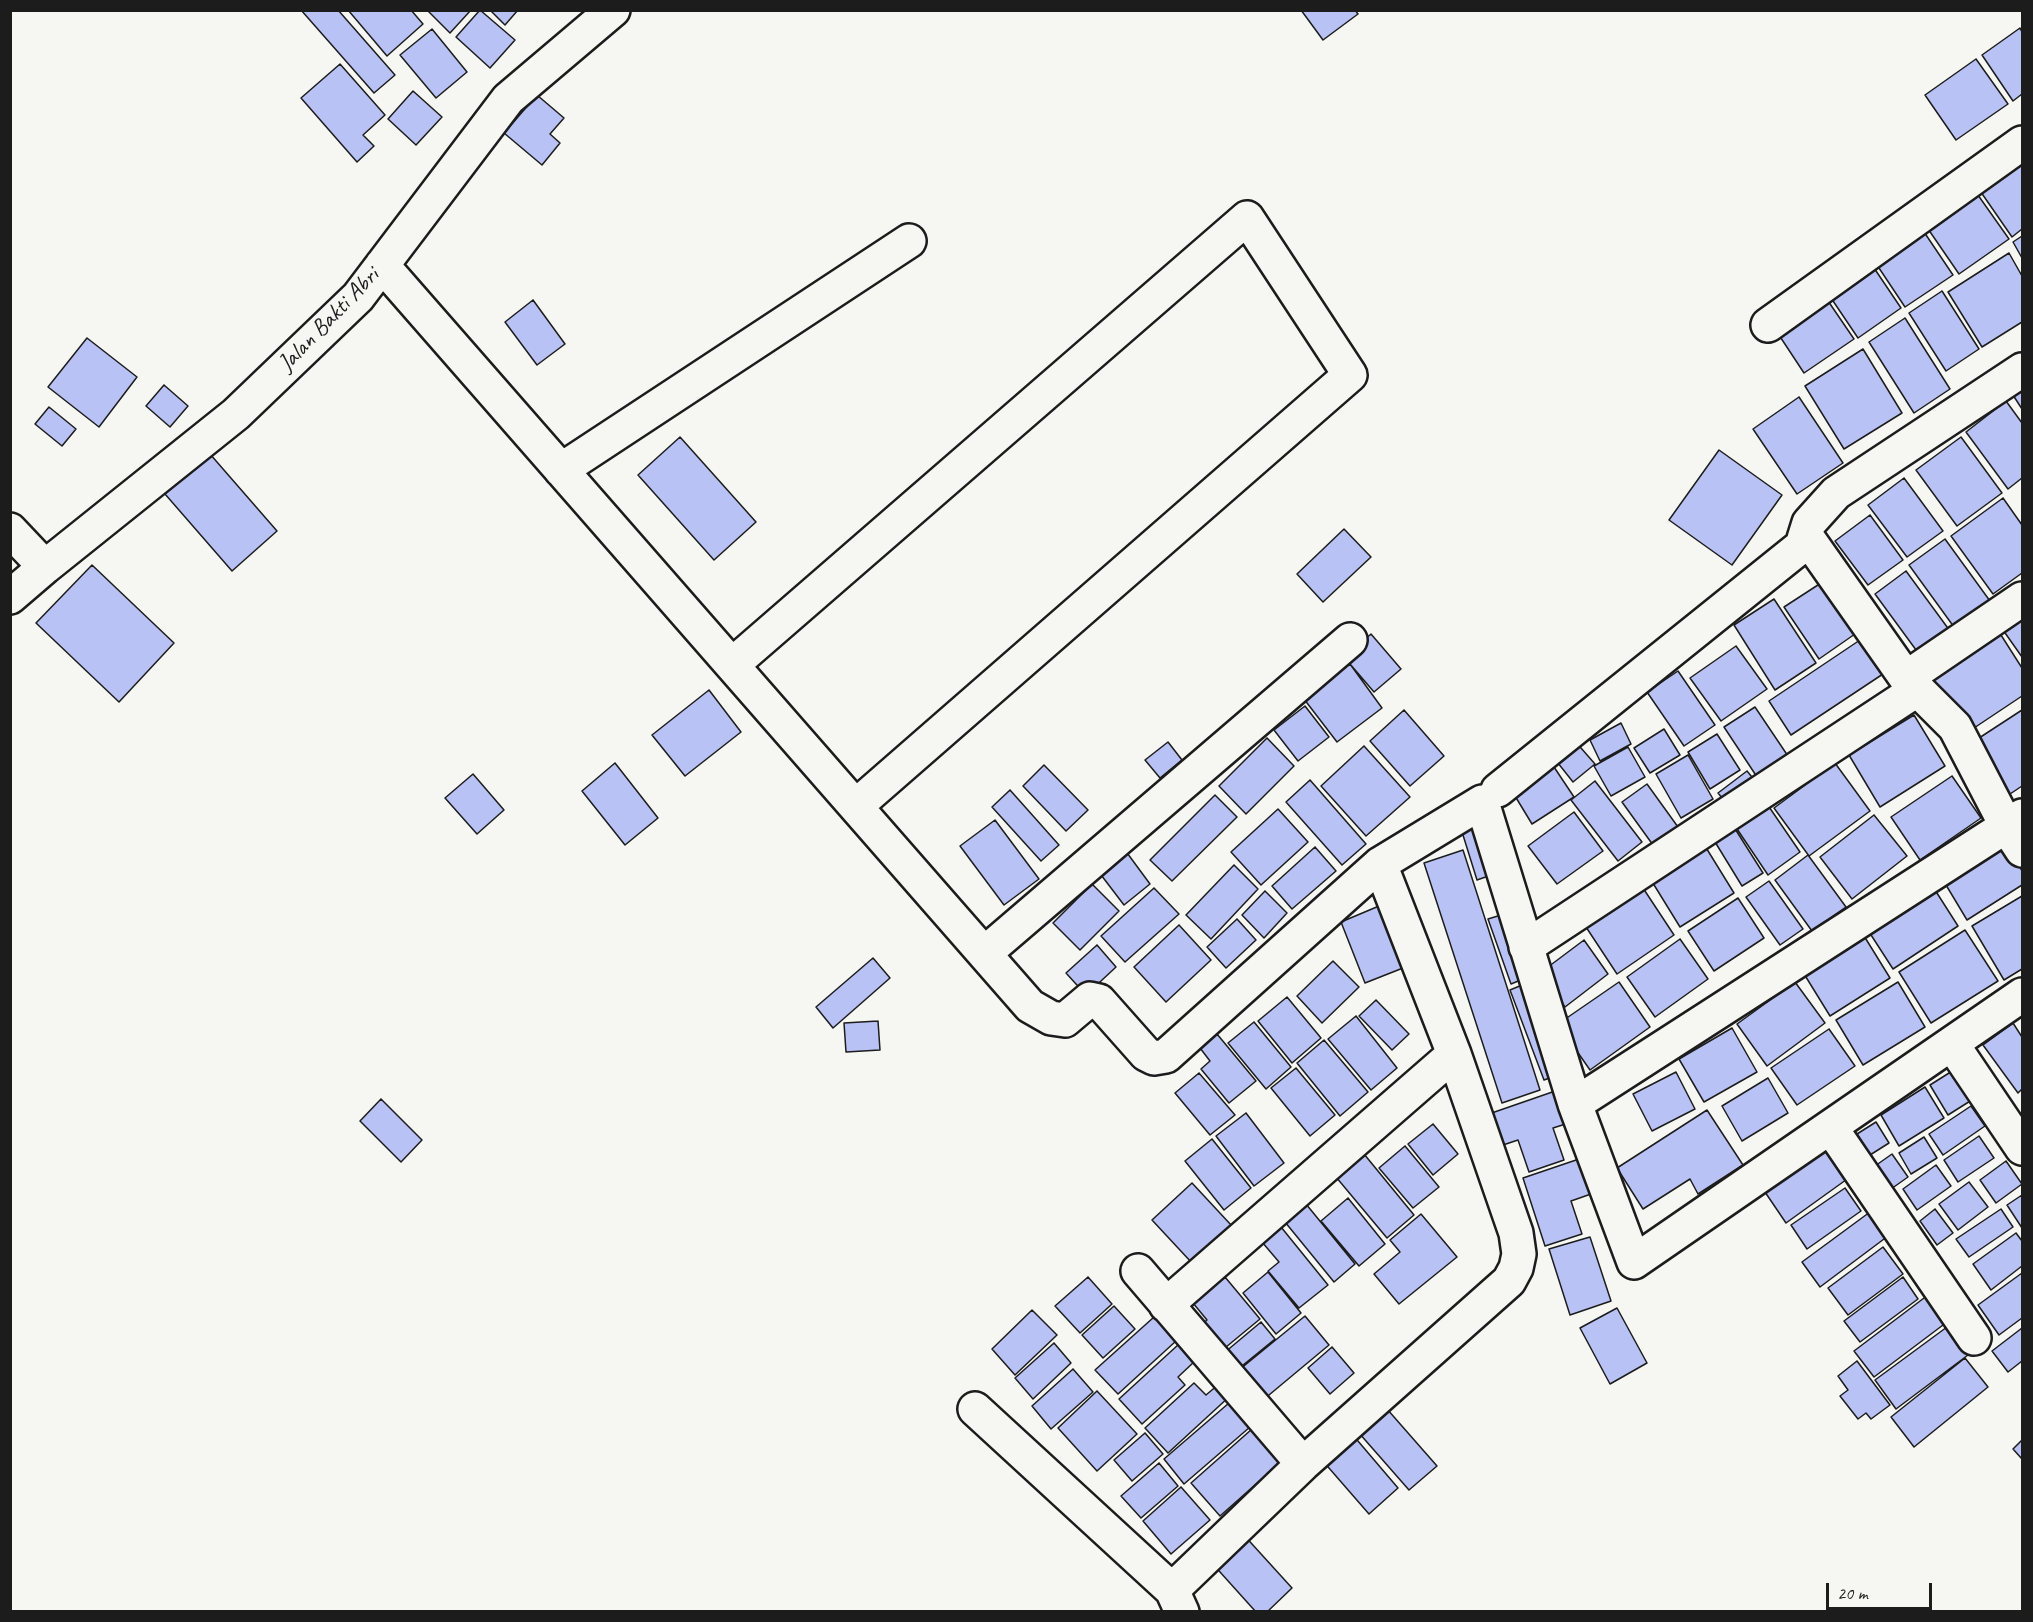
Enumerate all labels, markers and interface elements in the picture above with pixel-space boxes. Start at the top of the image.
street label: Jalan Bakti Abri [272,262,386,378]
scale bar [1829,1571,1936,1609]
text: 20 m [1837,1582,1868,1604]

